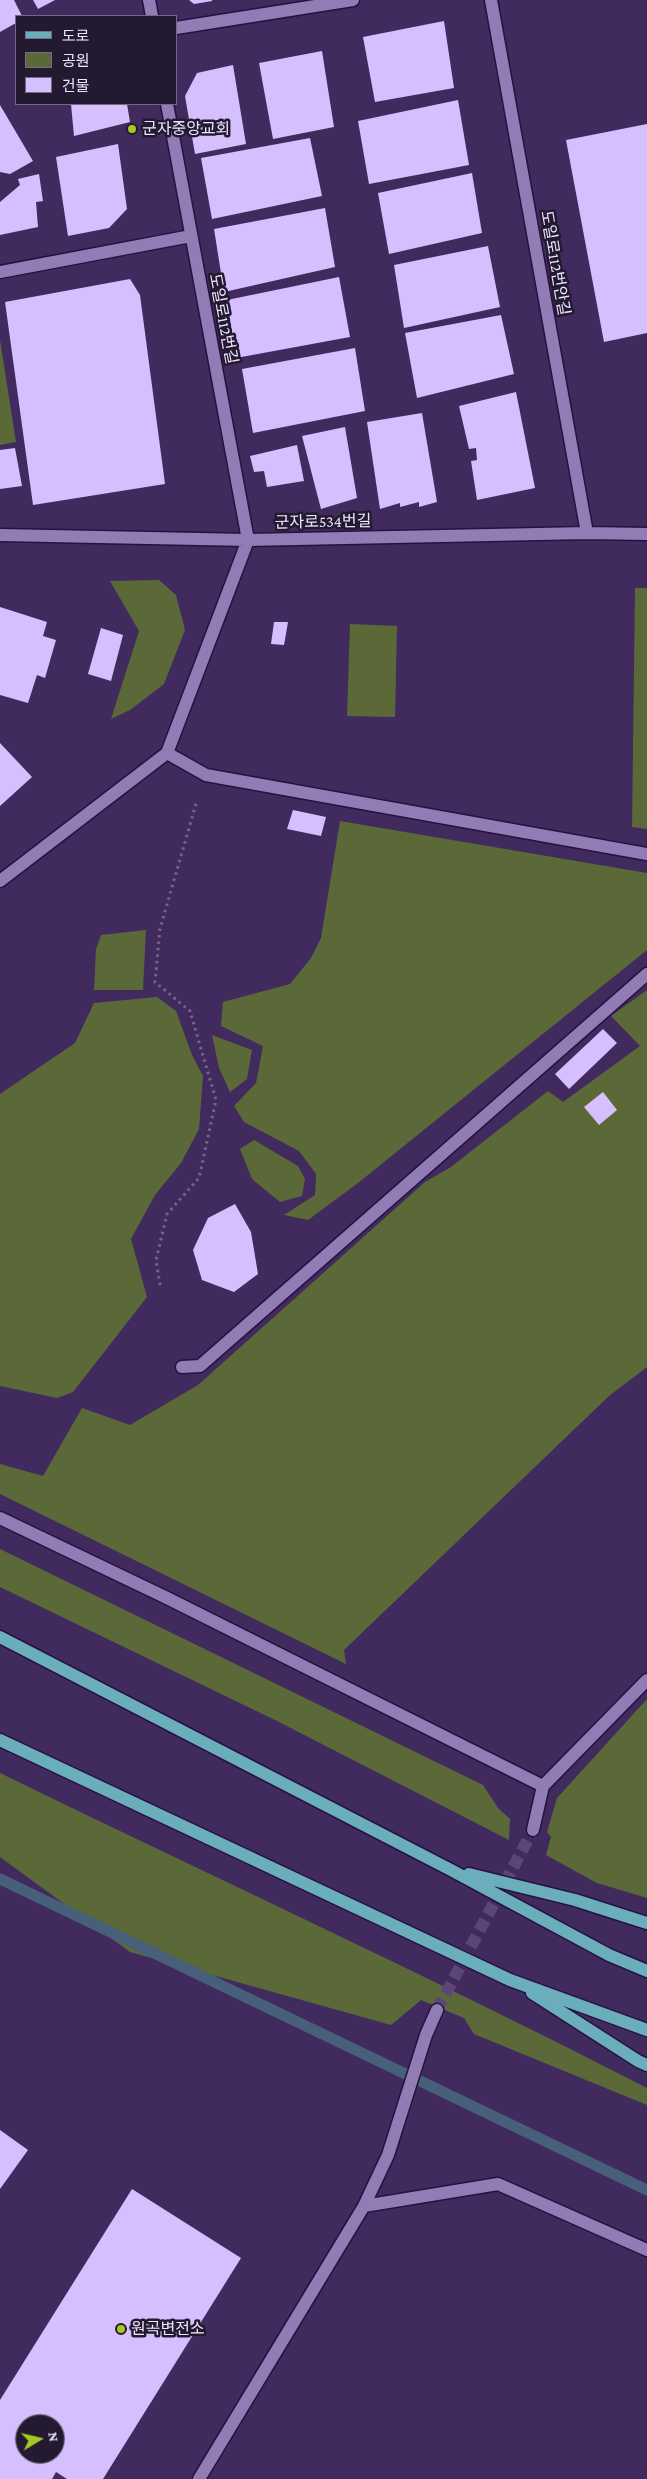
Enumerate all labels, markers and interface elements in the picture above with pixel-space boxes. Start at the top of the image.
legend [15,15,178,105]
text: 도로 [62,28,90,44]
text: 공원 [62,53,90,69]
text: 건물 [62,78,90,94]
place label: 군자중앙교회 [142,119,230,139]
marker: 군자중앙교회 [126,123,138,135]
street label: 도일로112번안길 [536,209,574,317]
street label: 도일로112번길 [205,272,241,366]
street label: 군자로534번길 [275,512,371,532]
place label: 원곡변전소 [131,2319,205,2339]
marker: 원곡변전소 [115,2323,127,2335]
north arrow [15,2414,65,2464]
text: N [45,2431,62,2443]

